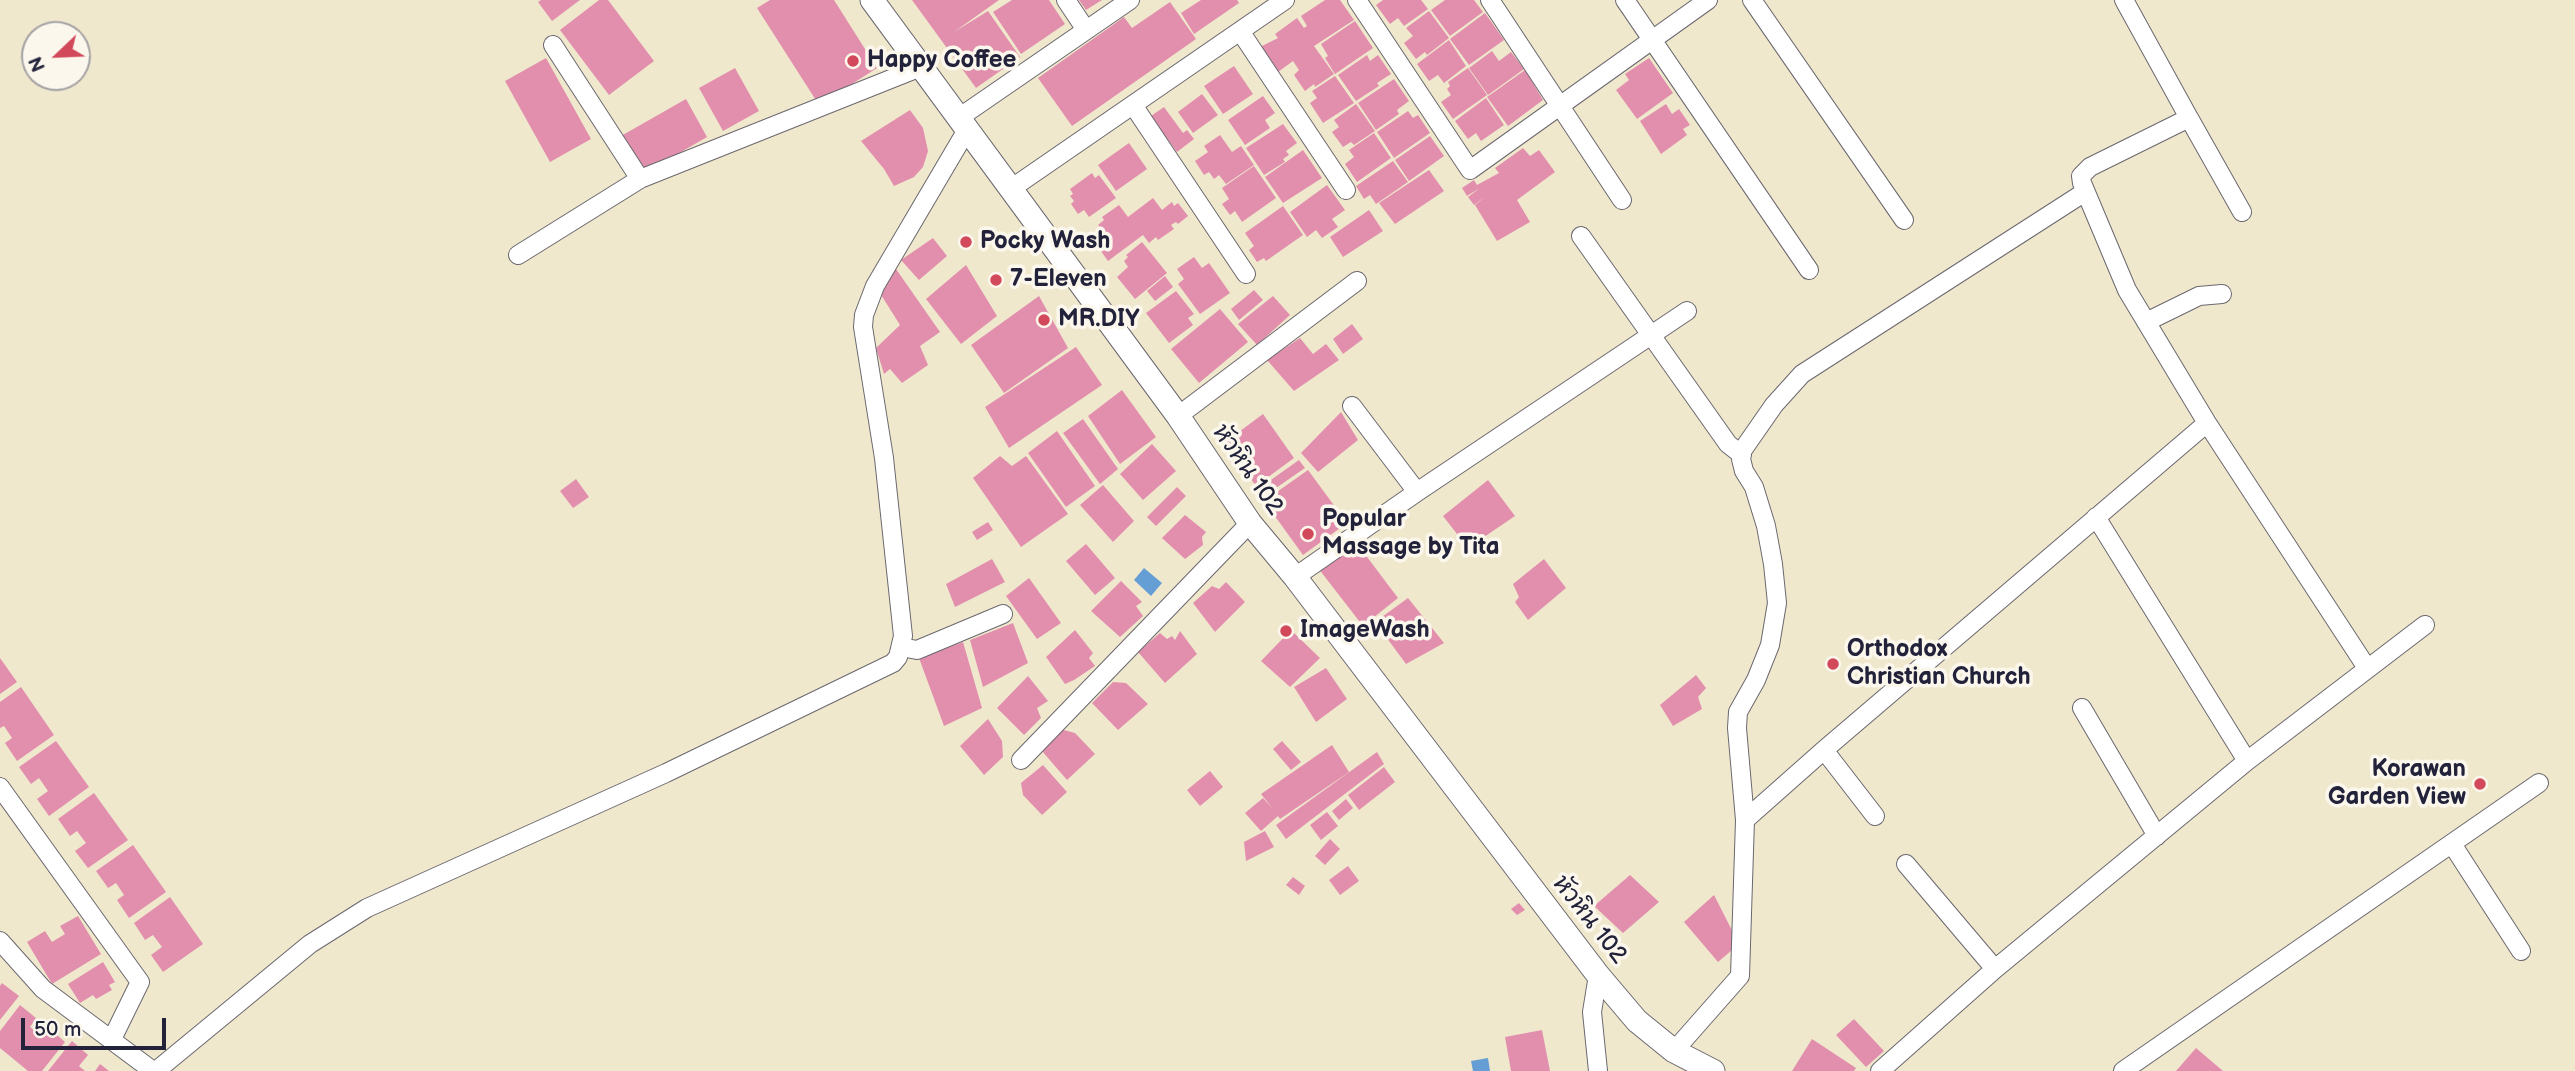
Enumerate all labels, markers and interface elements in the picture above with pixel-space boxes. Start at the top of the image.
north arrow [21,21,91,91]
place label: Happy Coffee [867,47,1016,75]
text: N [25,53,51,75]
marker: Happy Coffee [845,53,861,69]
place label: Pocky Wash [980,228,1110,256]
marker: Pocky Wash [958,234,974,250]
place label: 7-Eleven [1010,266,1107,294]
marker: 7-Eleven [988,272,1004,288]
place label: MR.DIY [1058,306,1139,334]
marker: MR.DIY [1036,312,1052,328]
street label: หัวหิน 102 [1205,419,1289,521]
place label: Popular Massage by Tita [1322,506,1499,562]
marker: Popular Massage by Tita [1300,526,1316,542]
place label: ImageWash [1300,617,1429,645]
marker: ImageWash [1278,623,1294,639]
place label: Orthodox Christian Church [1847,636,2031,692]
marker: Orthodox Christian Church [1825,656,1841,672]
place label: Korawan Garden View [2328,756,2466,812]
marker: Korawan Garden View [2472,776,2488,792]
street label: หัวหิน 102 [1546,870,1632,970]
scale bar [24,1004,170,1048]
text: 50 m [34,1017,81,1042]

